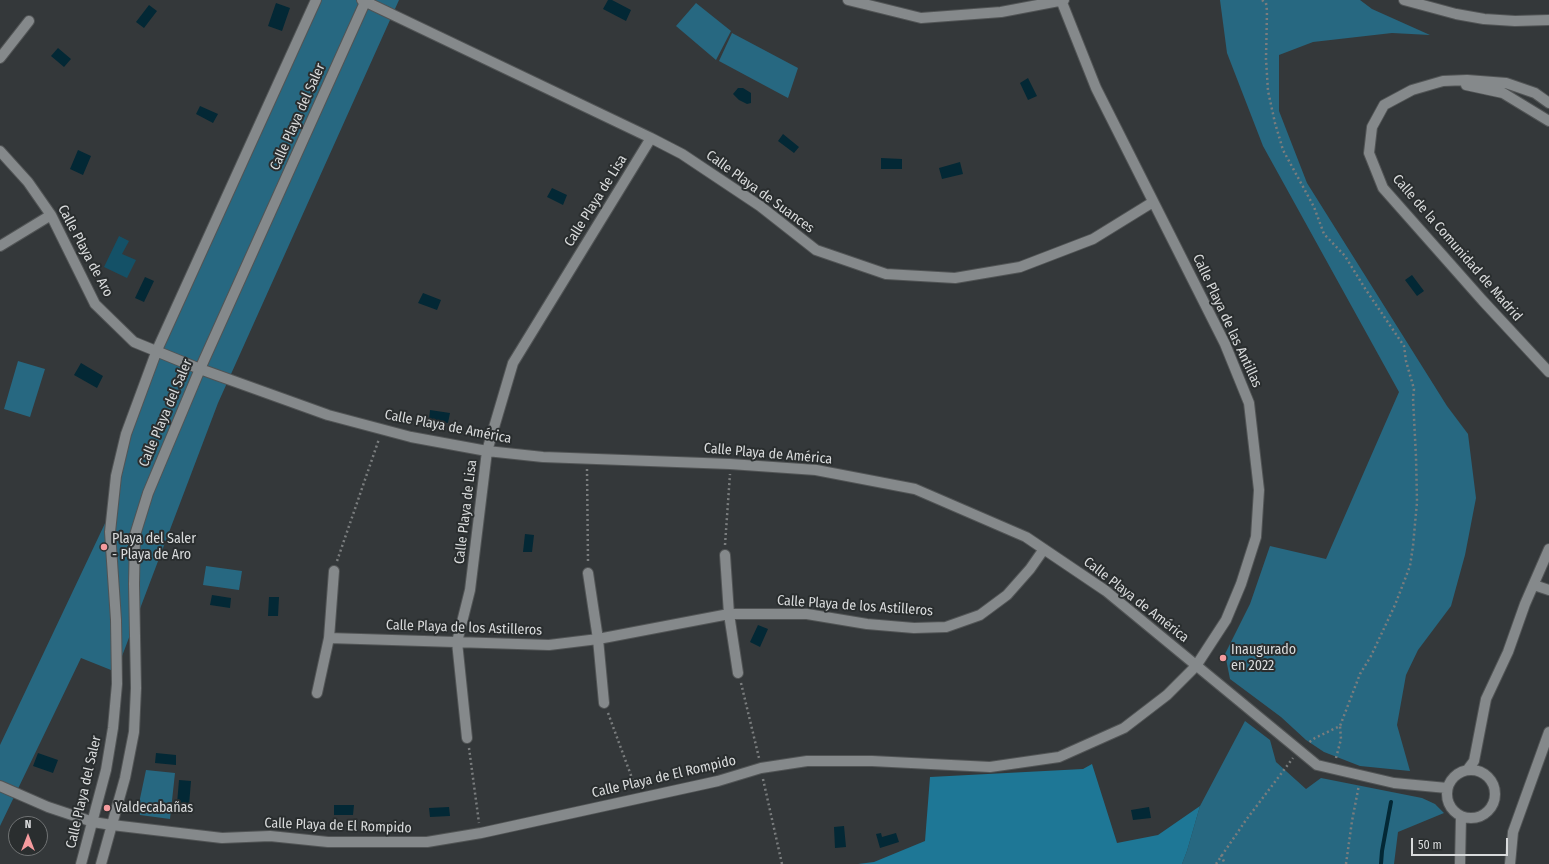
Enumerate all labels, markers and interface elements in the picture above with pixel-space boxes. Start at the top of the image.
street label: Calle Playa del Saler [267,61,329,173]
street label: Calle Playa de Suances [703,147,817,237]
street label: Calle Playa de Lisa [561,152,631,250]
street label: Calle de la Comunidad de Madrid [1389,171,1525,325]
street label: Calle Playa de Aro [54,202,116,300]
street label: Calle Playa de las Antillas [1189,252,1265,390]
street label: Calle Playa del Saler [136,357,196,469]
street label: Calle Playa de América [383,406,513,448]
street label: Calle Playa de América [703,440,833,468]
street label: Calle Playa de Lisa [451,459,481,565]
place label: Playa del Saler - Playa de Aro [112,531,196,564]
marker: Playa del Saler - Playa de Aro [99,542,109,552]
street label: Calle Playa de América [1080,554,1192,646]
street label: Calle Playa de los Astilleros [776,592,934,620]
street label: Calle Playa de los Astilleros [386,617,542,639]
place label: Inaugurado en 2022 [1231,642,1296,674]
marker: Inaugurado en 2022 [1218,653,1228,663]
street label: Calle Playa del Saler [63,734,105,850]
street label: Calle Playa de El Rompido [590,752,738,802]
place label: Valdecabañas [115,800,193,816]
marker: Valdecabañas [102,803,112,813]
street label: Calle Playa de El Rompido [264,815,412,837]
north arrow [8,816,48,856]
text: N [25,818,31,831]
scale bar [1413,830,1510,856]
text: 50 m [1418,838,1442,852]

